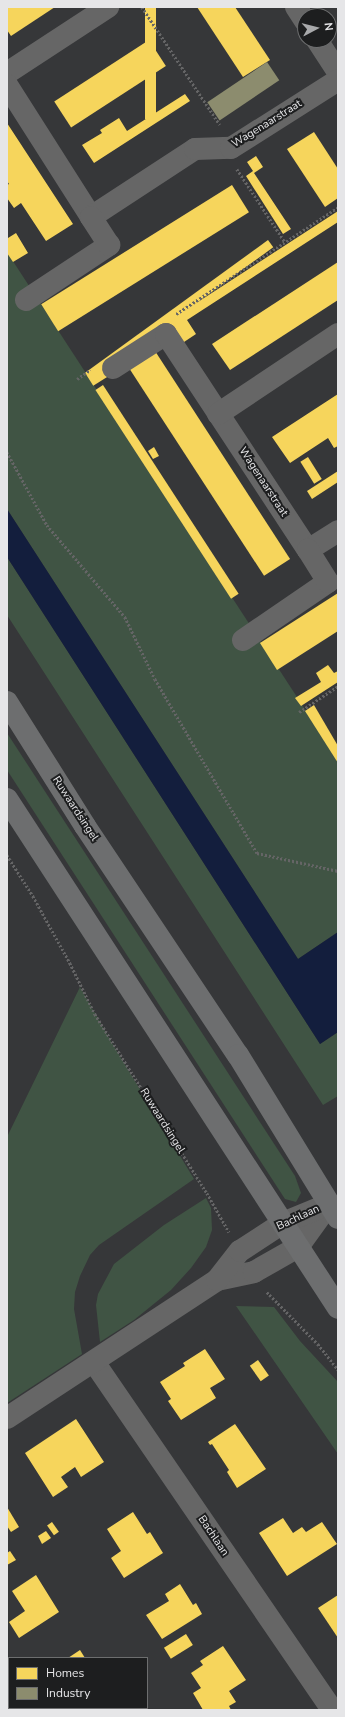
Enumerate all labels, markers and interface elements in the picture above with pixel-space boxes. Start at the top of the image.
north arrow [297,8,337,48]
text: N [320,22,336,32]
street label: Wagenaarstraat [230,97,304,151]
street label: Wagenaarstraat [236,445,290,519]
street label: Ruwaardsingel [49,774,101,844]
street label: Ruwaardsingel [137,1086,187,1156]
street label: Bachlaan [274,1202,322,1234]
street label: Bachlaan [195,1513,231,1559]
legend [8,1657,148,1709]
text: Homes [46,1665,84,1681]
text: Industry [46,1685,90,1701]

